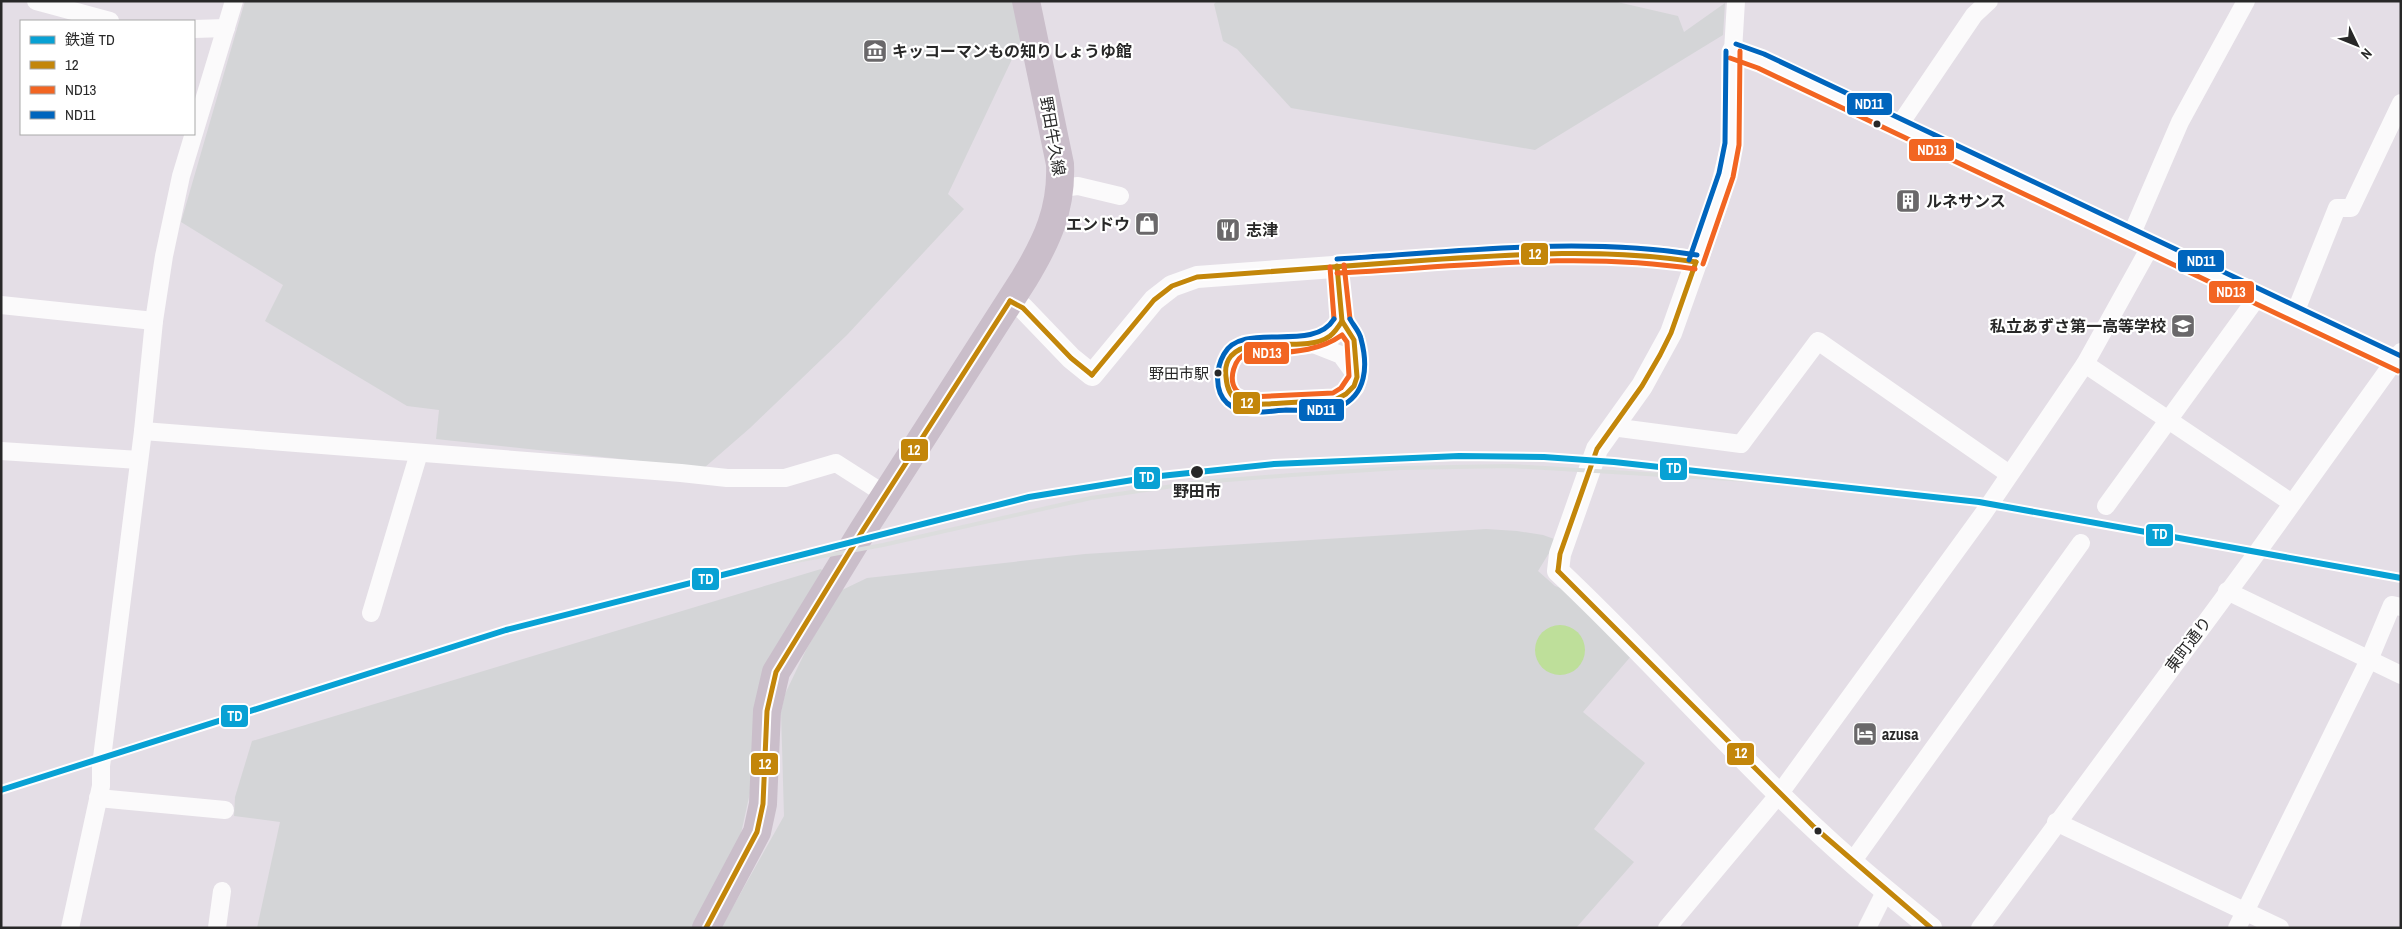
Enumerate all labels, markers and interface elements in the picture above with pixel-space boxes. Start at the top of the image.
legend [20,20,195,135]
north arrow [2332,20,2382,70]
text: 鉄道 TD [65,29,115,50]
museum icon: キッコーマンもの知りしょうゆ館 [862,38,888,64]
place label: キッコーマンもの知りしょうゆ館 [892,40,1132,62]
text: N [2357,45,2376,63]
text: 12 [65,54,79,75]
text: ND13 [65,79,97,100]
line badge: ND11 [1846,92,1893,116]
street label: 野田牛久線 [1035,95,1071,177]
text: ND11 [1855,95,1884,113]
text: ND11 [65,104,96,125]
unlabelled marker [1872,119,1882,129]
line badge: ND13 [1908,138,1955,162]
text: ND13 [1917,141,1947,159]
building icon: ルネサンス [1895,188,1921,214]
place label: ルネサンス [1926,190,2006,212]
shop icon: エンドウ [1134,211,1160,237]
place label: エンドウ [1066,213,1130,235]
restaurant icon: 志津 [1215,217,1241,243]
place label: 志津 [1246,219,1278,241]
line badge: 12 [1520,242,1549,266]
text: 12 [1529,245,1541,263]
line badge: ND11 [2177,249,2225,273]
text: ND11 [2187,252,2216,270]
line badge: ND13 [2208,280,2255,304]
text: ND13 [2216,283,2246,301]
school or university icon: 私立あずさ第一高等学校 [2170,313,2196,339]
place label: 私立あずさ第一高等学校 [1990,315,2166,337]
line badge: ND13 [1243,341,1290,365]
text: ND13 [1252,344,1282,362]
place label: 野田市駅 [1149,363,1209,384]
marker: 野田市駅 [1213,368,1223,378]
line badge: 12 [1232,391,1261,415]
text: 12 [1241,394,1253,412]
line badge: ND11 [1298,398,1345,422]
text: ND11 [1307,401,1336,419]
line badge: 12 [900,438,929,462]
text: 12 [908,441,920,459]
line badge: TD [1659,457,1688,481]
text: TD [1666,459,1682,477]
marker: 野田市 [1189,464,1205,480]
line badge: TD [1133,466,1161,490]
text: TD [1139,468,1155,486]
place label: 野田市 [1173,480,1221,502]
line badge: TD [2145,523,2174,547]
text: TD [2152,525,2168,543]
line badge: TD [691,567,720,591]
text: TD [698,570,714,588]
street label: 東町通り [2160,612,2216,676]
line badge: TD [220,704,249,728]
text: TD [227,707,243,725]
hotel icon: azusa [1852,721,1878,747]
place label: azusa [1882,723,1919,745]
line badge: 12 [1726,742,1755,766]
text: 12 [1735,744,1747,762]
line badge: 12 [750,752,779,776]
text: 12 [759,755,771,773]
unlabelled marker [1813,826,1823,836]

